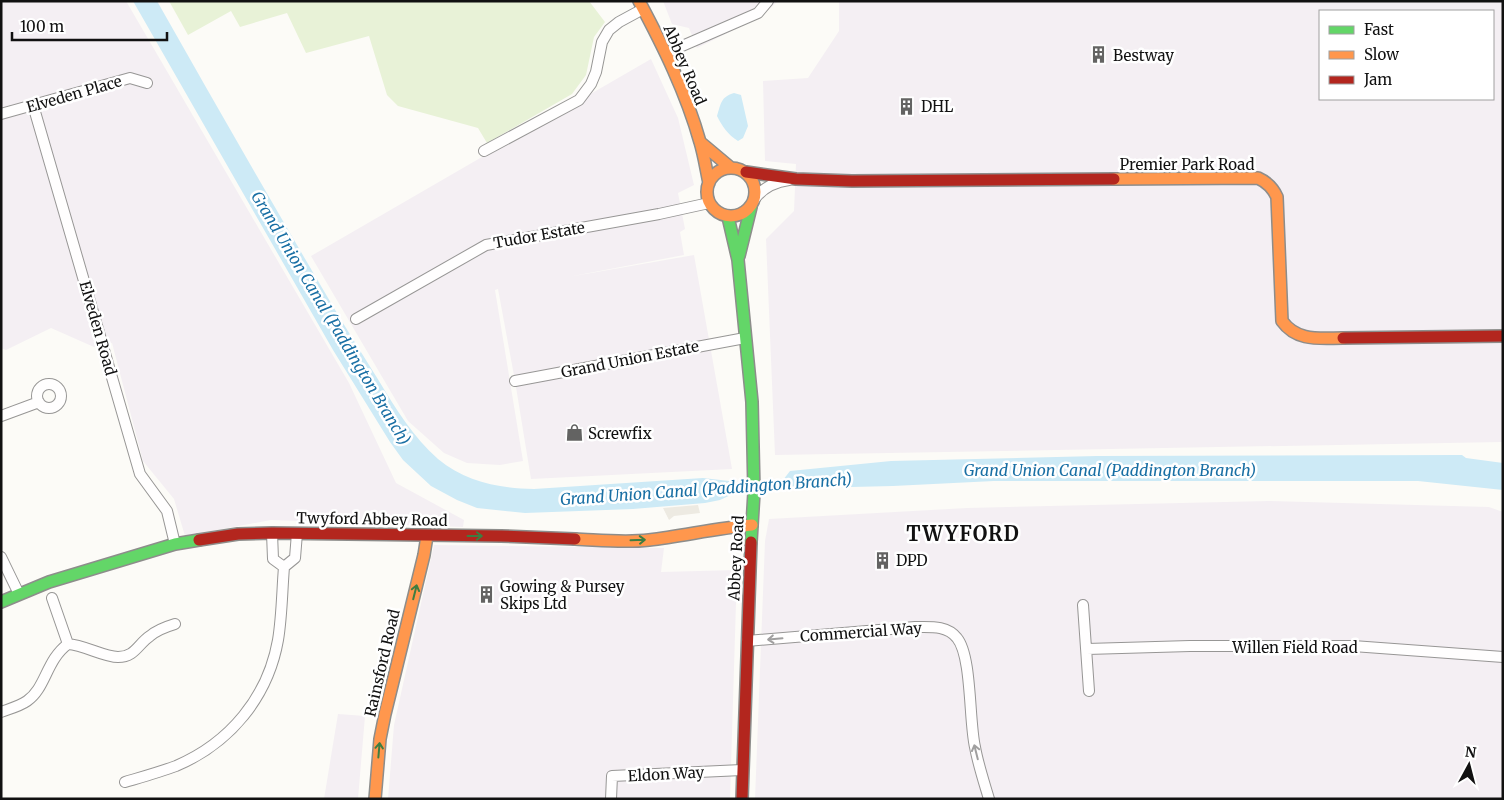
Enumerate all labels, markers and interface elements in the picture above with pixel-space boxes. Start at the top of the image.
scale bar [12,10,168,42]
legend [1319,10,1494,100]
text: 100 m [20,17,64,36]
text: Fast [1364,20,1394,39]
street label: Abbey Road [659,21,710,108]
building icon: Bestway [1089,45,1109,65]
text: Slow [1364,45,1399,64]
place label: Bestway [1113,46,1174,65]
text: Jam [1363,70,1392,89]
street label: Elveden Place [24,71,124,117]
building icon: DHL [897,96,917,116]
place label: DHL [921,97,954,116]
street label: Premier Park Road [1120,155,1254,174]
water label: Grand Union Canal (Paddington Branch) [247,187,415,449]
street label: Tudor Estate [492,218,586,252]
street label: Elveden Road [75,279,121,377]
street label: Grand Union Estate [560,336,701,382]
shop icon: Screwfix [564,423,584,443]
place label: Screwfix [588,424,652,443]
water label: Grand Union Canal (Paddington Branch) [964,460,1256,480]
water label: Grand Union Canal (Paddington Branch) [559,469,853,509]
street label: Twyford Abbey Road [296,508,448,530]
street label: Abbey Road [724,515,748,602]
district label: TWYFORD [906,521,1020,546]
one-way arrow [467,531,483,541]
one-way arrow [630,535,646,545]
building icon: DPD [872,550,892,570]
place label: DPD [896,551,928,570]
place label: Gowing & Pursey Skips Ltd [500,577,625,613]
one-way arrow [410,584,420,600]
building icon: Gowing & Pursey Skips Ltd [476,585,496,605]
street label: Rainsford Road [360,607,404,719]
street label: Commercial Way [800,618,923,646]
one-way arrow [767,634,783,644]
street label: Willen Field Road [1231,638,1358,657]
north arrow [1444,740,1494,790]
one-way arrow [374,742,384,758]
text: N [1464,742,1477,762]
one-way arrow [971,744,980,760]
street label: Eldon Way [627,762,705,785]

